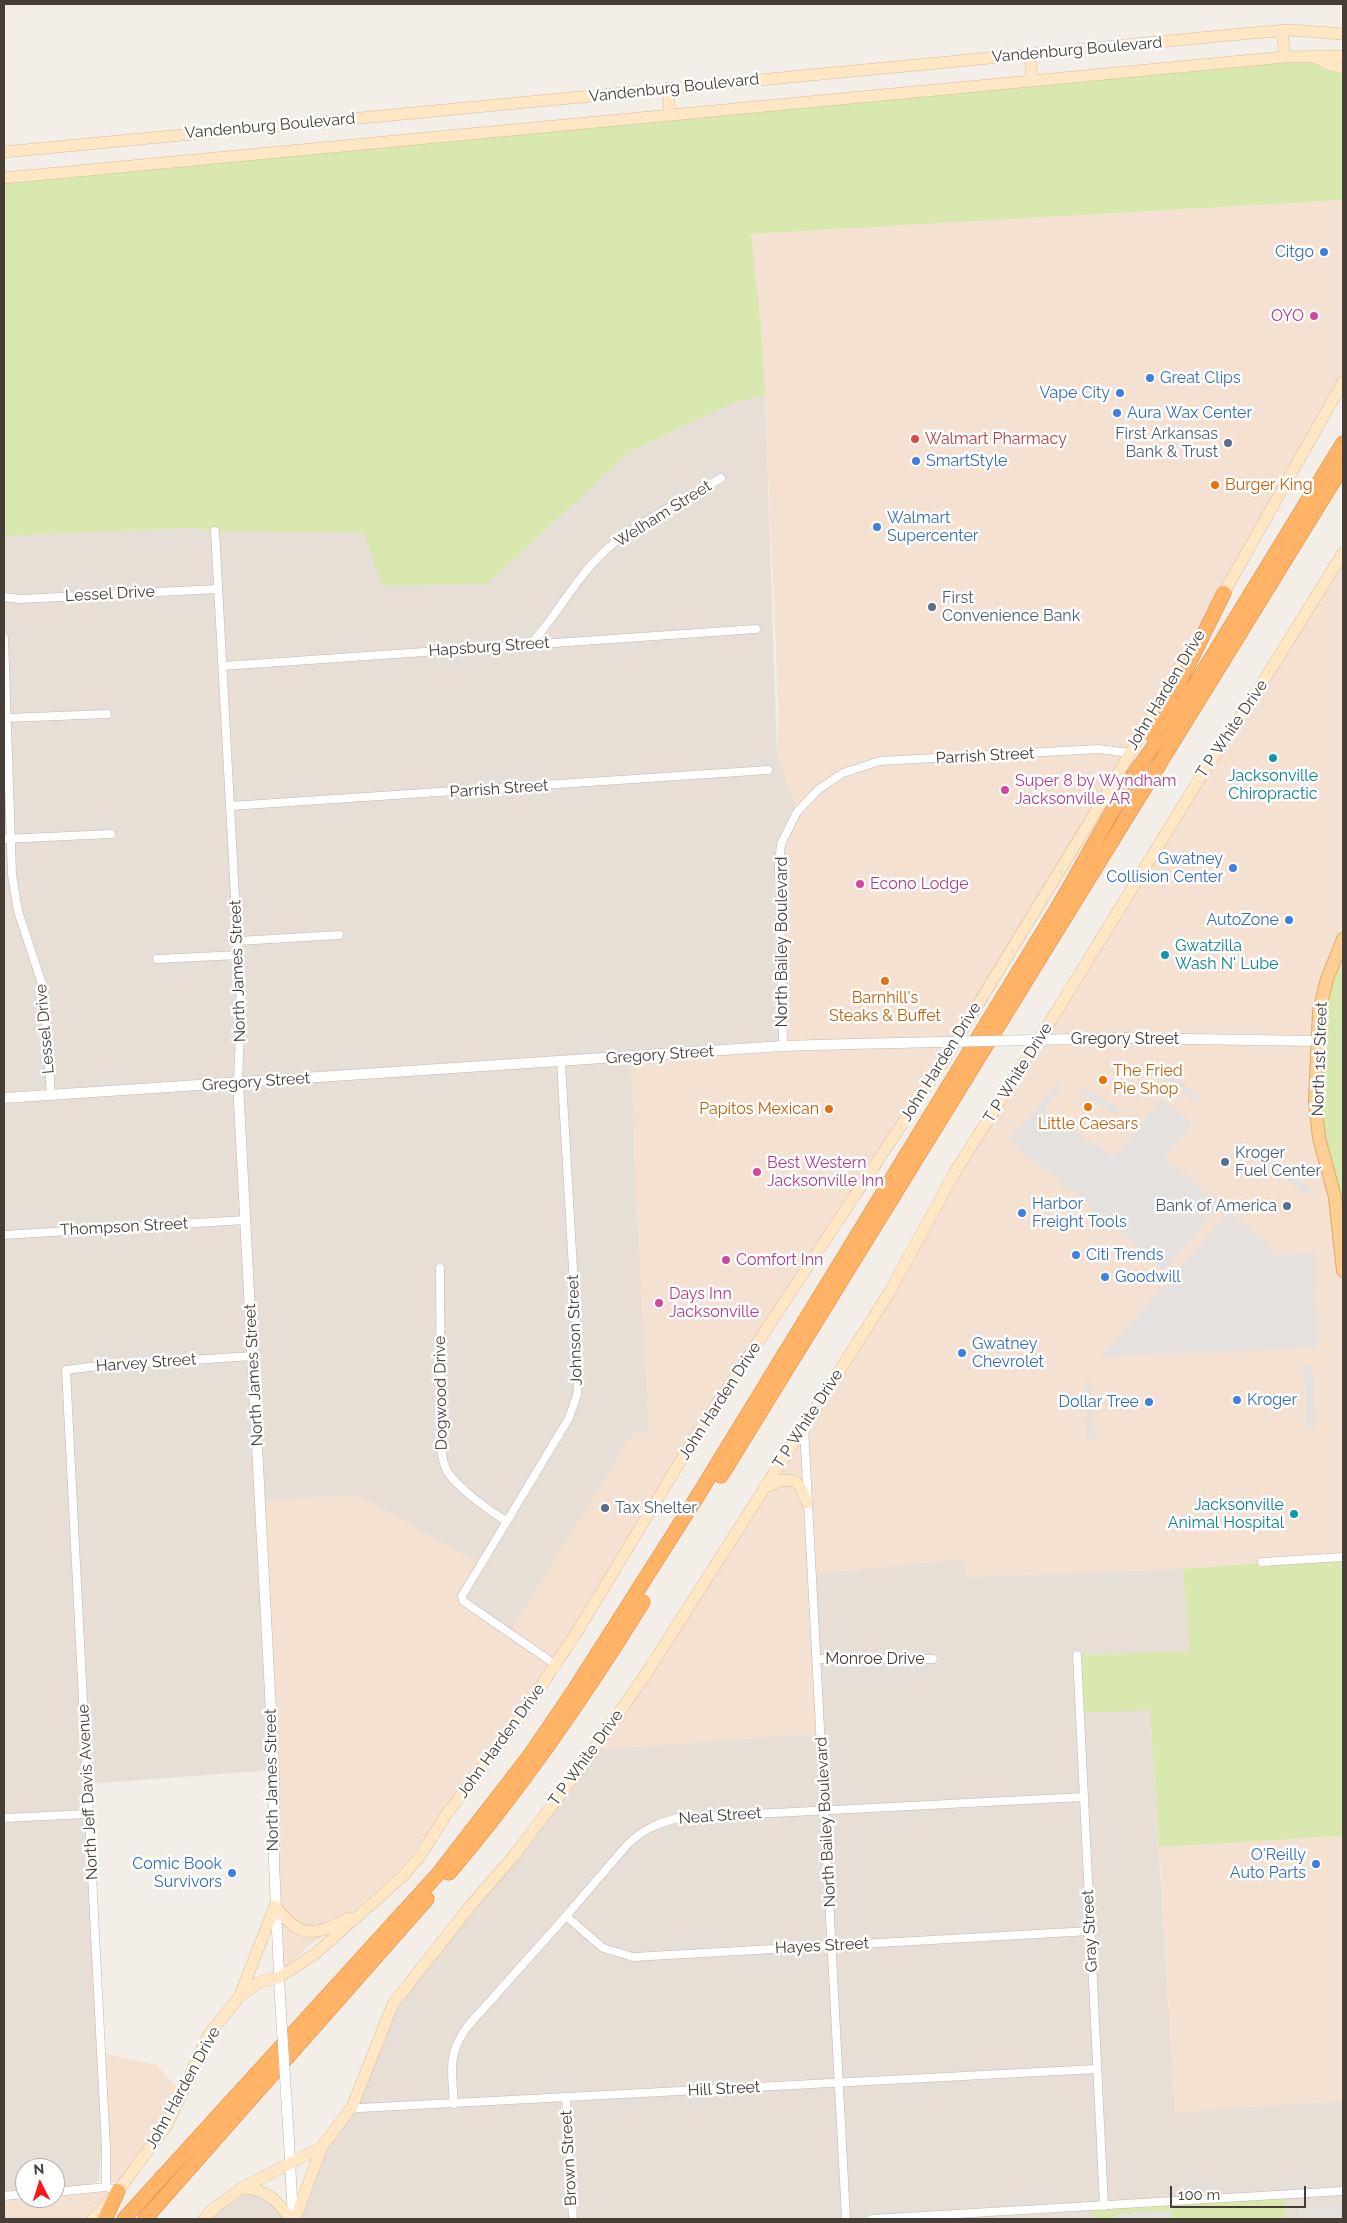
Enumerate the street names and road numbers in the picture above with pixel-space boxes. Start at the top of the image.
street label: Vandenburg Boulevard [991,33,1163,67]
street label: Vandenburg Boulevard [588,70,760,106]
street label: Vandenburg Boulevard [184,109,356,143]
street label: Welham Street [611,477,715,551]
street label: Lessel Drive [65,582,155,606]
street label: John Harden Drive [1123,627,1209,753]
street label: Hapsburg Street [428,633,550,661]
street label: T P White Drive [1192,676,1272,782]
street label: Parrish Street [935,744,1035,768]
street label: Parrish Street [449,776,549,802]
street label: North Bailey Boulevard [772,857,792,1027]
street label: North James Street [226,899,250,1043]
street label: Lessel Drive [32,983,58,1075]
street label: John Harden Drive [897,999,985,1125]
street label: North 1st Street [1308,1001,1332,1117]
street label: T P White Drive [980,1019,1056,1127]
street label: Gregory Street [1071,1029,1179,1049]
street label: Gregory Street [605,1042,715,1068]
street label: Gregory Street [201,1069,311,1095]
street label: Thompson Street [59,1214,189,1240]
street label: Johnson Street [563,1274,587,1386]
street label: North James Street [241,1303,267,1447]
street label: Dogwood Drive [430,1335,452,1451]
street label: John Harden Drive [675,1338,765,1464]
street label: Harvey Street [95,1350,197,1376]
street label: T P White Drive [769,1366,847,1472]
street label: Monroe Drive [825,1649,925,1669]
street label: John Harden Drive [453,1680,549,1802]
street label: North Jeff Davis Avenue [74,1704,102,1880]
street label: T P White Drive [545,1706,627,1810]
street label: North James Street [261,1709,283,1851]
street label: North Bailey Boulevard [812,1736,840,1908]
street label: Neal Street [678,1804,762,1828]
street label: Gray Street [1078,1889,1102,1973]
street label: Hayes Street [774,1934,870,1958]
street label: John Harden Drive [141,2024,225,2152]
street label: Hill Street [687,2078,761,2100]
street label: Brown Street [557,2110,581,2206]

